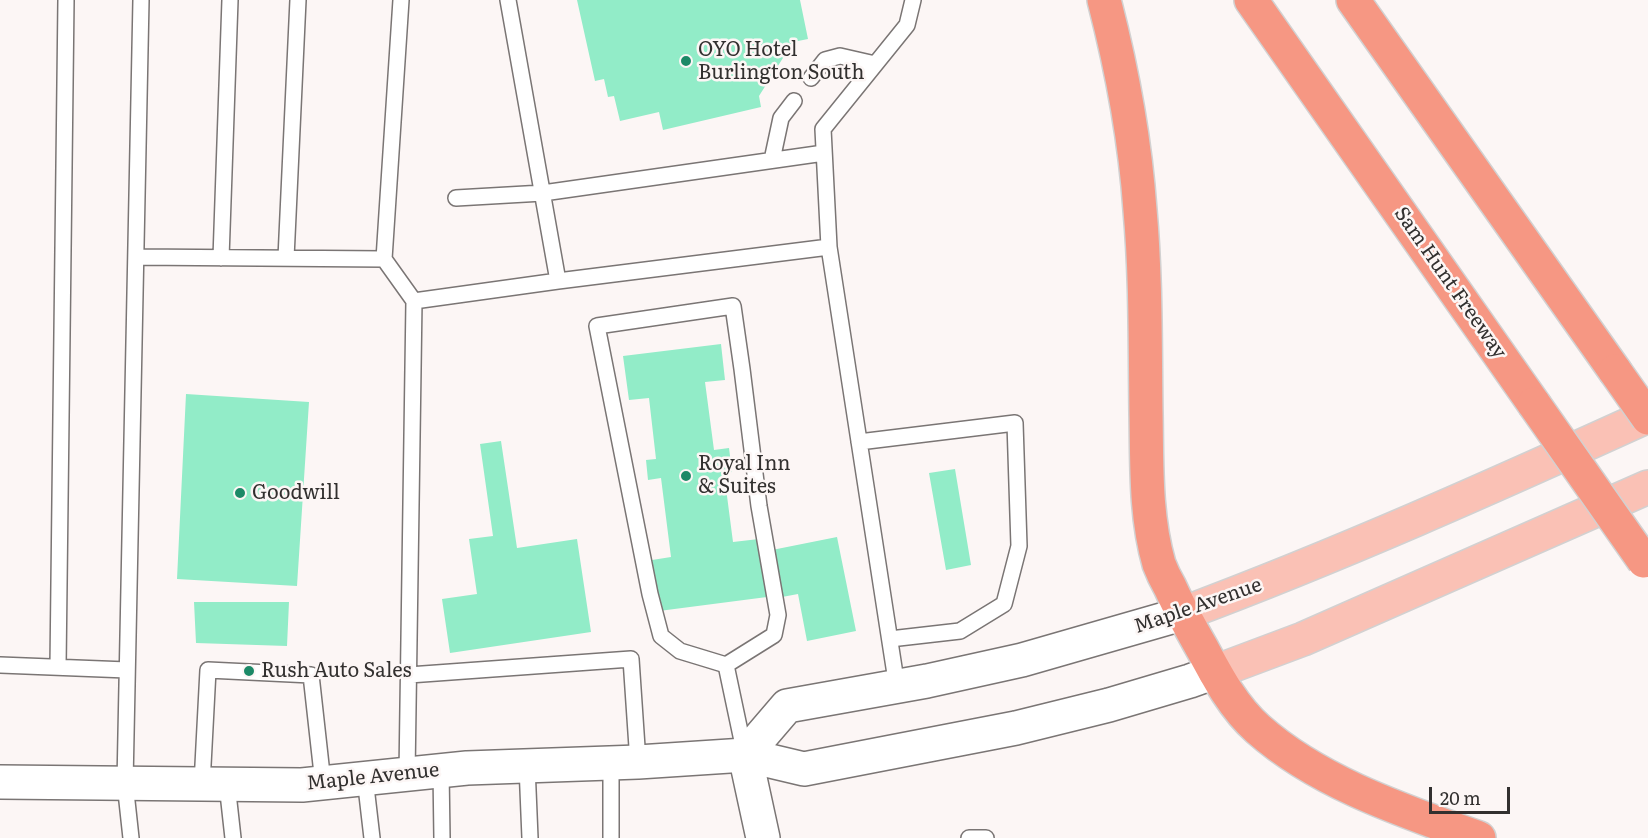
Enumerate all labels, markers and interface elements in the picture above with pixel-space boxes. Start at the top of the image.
place label: OYO Hotel Burlington South [698,38,864,85]
marker: OYO Hotel Burlington South [679,54,693,68]
street label: Sam Hunt Freeway [1389,203,1511,363]
place label: Royal Inn & Suites [698,452,790,499]
marker: Royal Inn & Suites [679,469,693,483]
place label: Goodwill [252,481,340,505]
marker: Goodwill [233,486,247,500]
street label: Maple Avenue [1131,573,1265,639]
place label: Rush Auto Sales [261,659,411,683]
marker: Rush Auto Sales [242,664,256,678]
street label: Maple Avenue [305,758,441,796]
scale bar [1432,775,1513,813]
text: 20 m [1440,784,1481,811]

